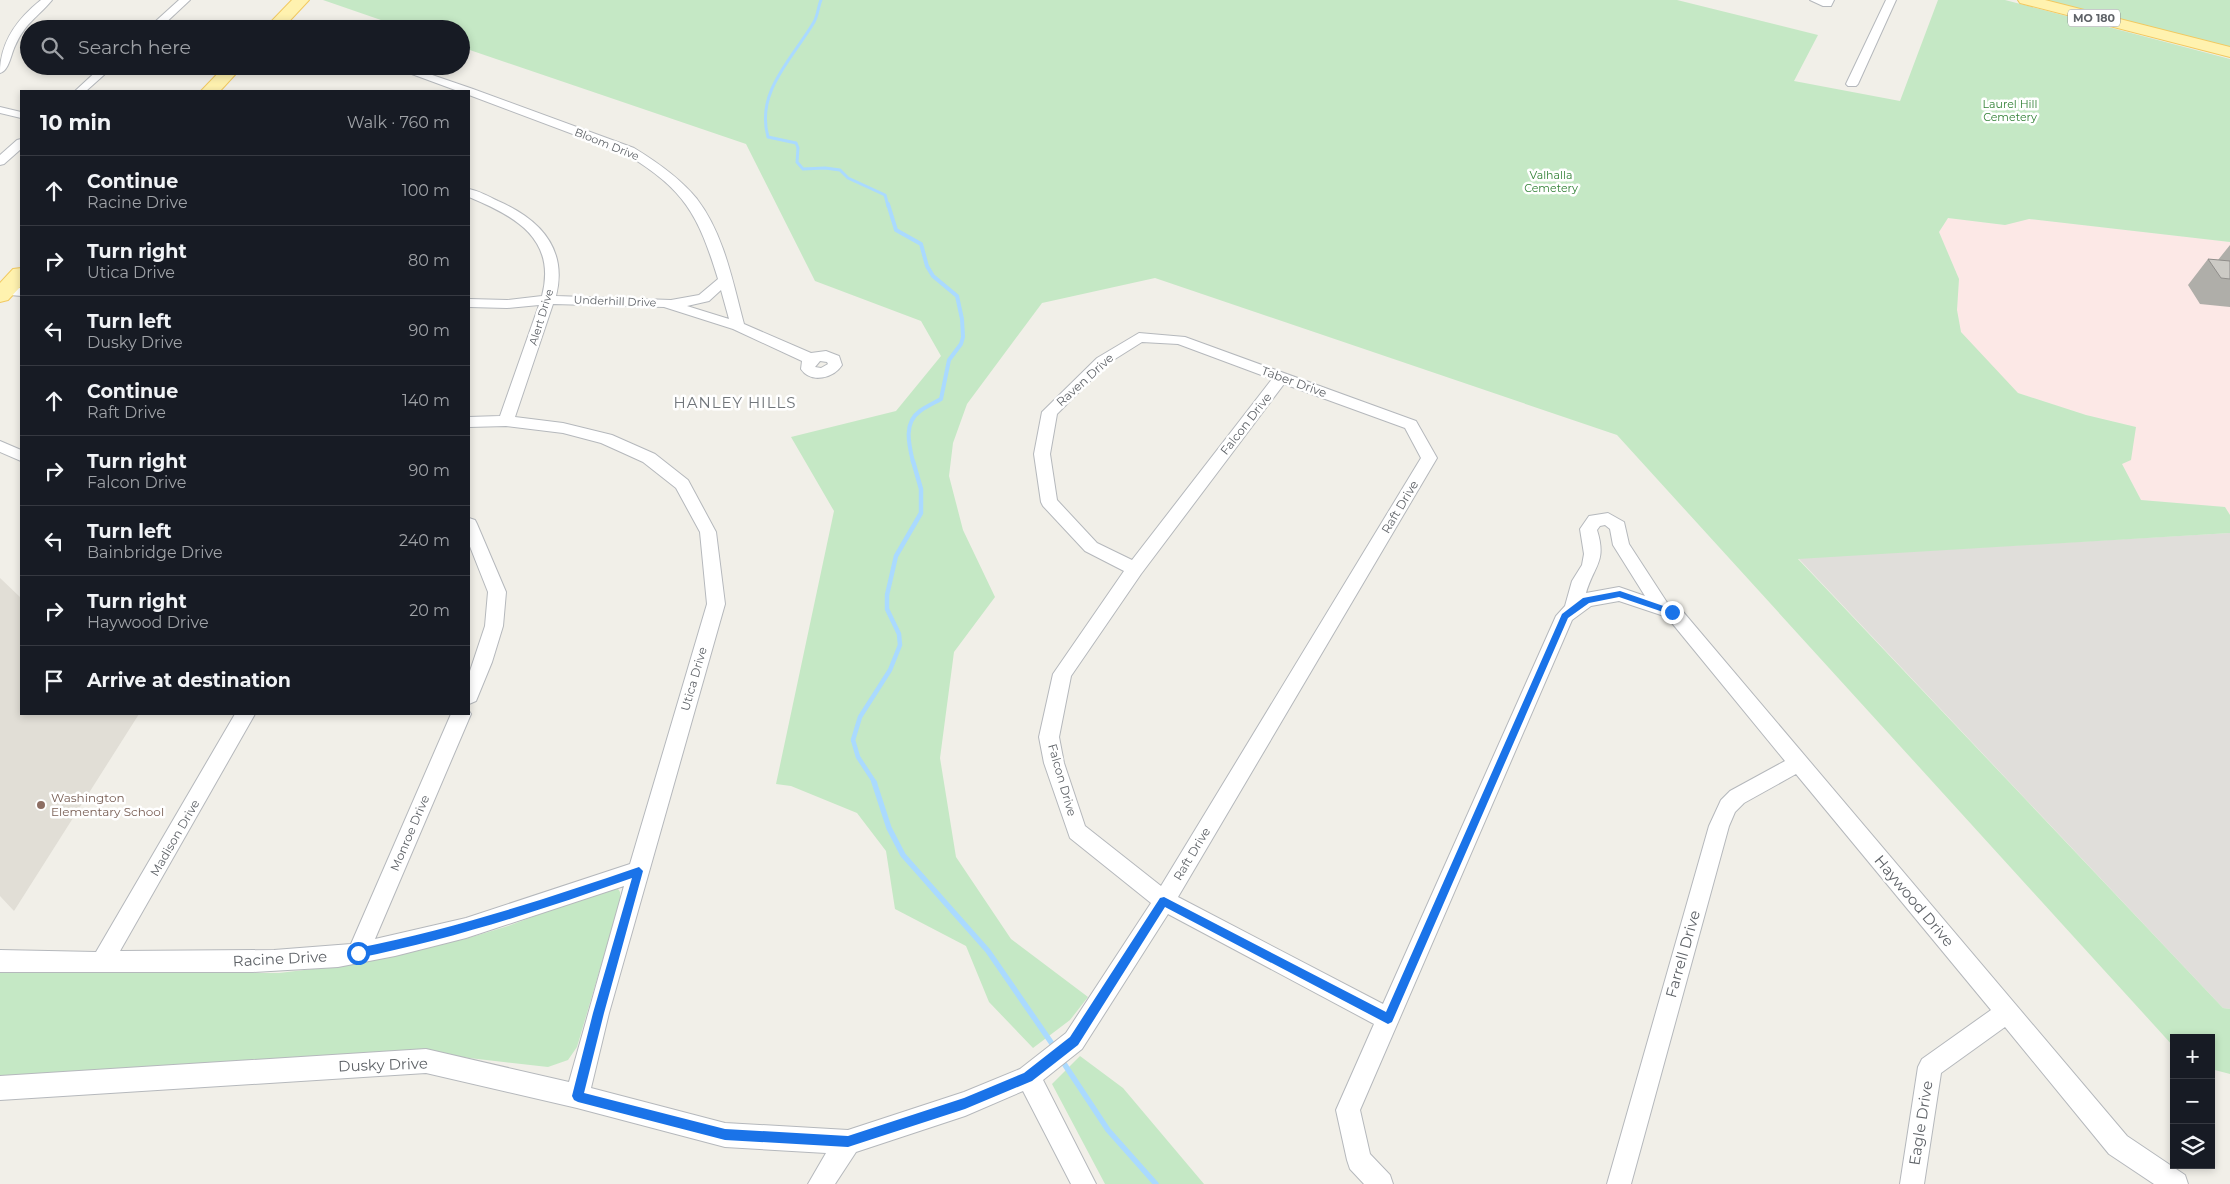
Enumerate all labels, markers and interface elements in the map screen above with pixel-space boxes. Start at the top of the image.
road number: MO 180 [2068,10,2120,27]
search box [20,20,470,75]
icon: search [38,34,66,62]
text: Search here [78,36,191,59]
park label: Laurel Hill Cemetery [1983,97,2037,124]
text: 10 min [40,110,111,135]
text: Walk · 760 m [347,113,450,132]
street label: Bloom Drive [573,125,642,163]
park label: Valhalla Cemetery [1524,168,1578,195]
text: Continue [87,170,178,193]
icon: ahead [40,177,68,205]
text: 100 m [402,181,450,200]
text: Racine Drive [87,193,188,212]
text: Turn right [87,240,187,263]
icon: right [40,247,68,275]
text: 80 m [408,251,450,270]
text: Utica Drive [87,263,175,282]
street label: Alert Drive [526,287,556,347]
street label: Underhill Drive [573,293,657,309]
text: Turn left [87,310,172,333]
icon: left [40,317,68,345]
text: 90 m [408,321,450,340]
text: Dusky Drive [87,333,183,352]
street label: Raven Drive [1053,350,1116,409]
street label: Taber Drive [1259,363,1329,400]
text: Continue [87,380,178,403]
icon: ahead [40,387,68,415]
street label: Falcon Drive [1217,390,1274,458]
text: 140 m [402,391,450,410]
district label: HANLEY HILLS [674,393,796,412]
text: Raft Drive [87,403,166,422]
text: Turn right [87,450,187,473]
icon: right [40,457,68,485]
text: 90 m [408,461,450,480]
text: Falcon Drive [87,473,186,492]
street label: Raft Drive [1378,477,1421,536]
text: Turn left [87,520,172,543]
icon: left [40,527,68,555]
text: 240 m [399,531,450,550]
text: Bainbridge Drive [87,543,223,562]
text: Turn right [87,590,187,613]
icon: right [40,597,68,625]
text: 20 m [409,601,450,620]
route end [1661,601,1684,624]
text: Haywood Drive [87,613,209,632]
street label: Utica Drive [677,645,710,713]
icon: arrive [40,667,68,695]
text: Arrive at destination [87,669,291,692]
street label: Falcon Drive [1045,742,1080,818]
place label: Washington Elementary School [51,790,164,819]
street label: Monroe Drive [387,793,432,873]
street label: Madison Drive [147,797,203,879]
marker: Washington Elementary School [35,799,47,811]
street label: Raft Drive [1170,824,1213,883]
street label: Haywood Drive [1870,851,1958,950]
street label: Farrell Drive [1661,908,1704,1000]
route start [347,942,370,965]
street label: Racine Drive [232,947,328,970]
map controls [2170,1034,2215,1169]
button: + [2170,1034,2215,1079]
street label: Dusky Drive [338,1053,428,1076]
street label: Eagle Drive [1904,1079,1937,1167]
button: − [2170,1079,2215,1124]
button: layers [2170,1124,2215,1169]

